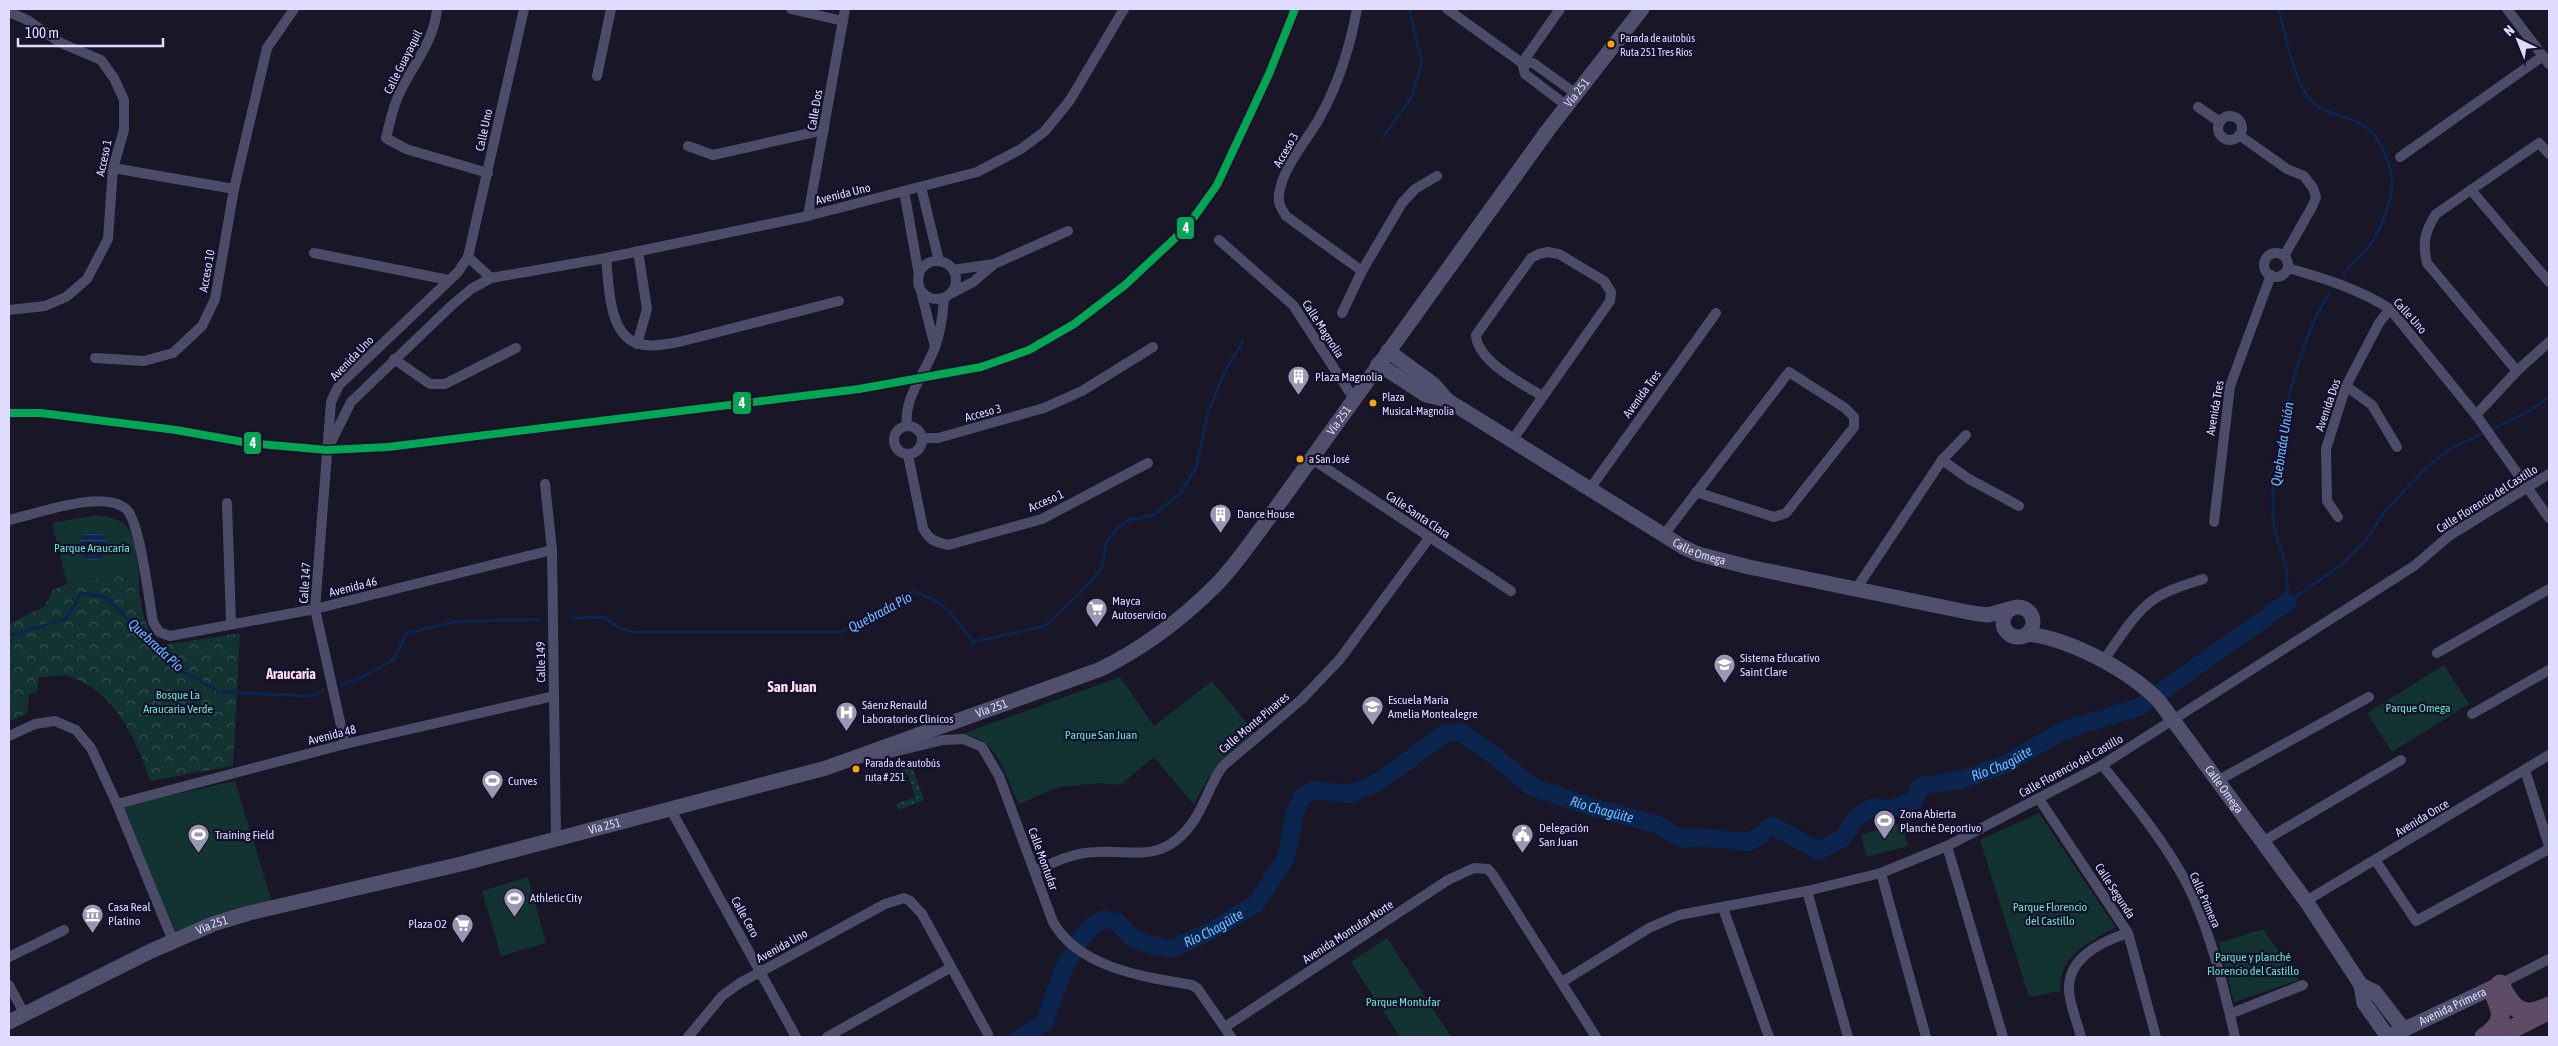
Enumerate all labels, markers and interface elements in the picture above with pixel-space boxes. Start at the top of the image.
scale bar [18,15,162,47]
north arrow [2493,15,2543,65]
text: N [2501,22,2518,39]
text: 100 m [25,24,59,41]
street label: Calle Guayaquil [381,27,425,96]
place label: Parada de autobús Ruta 251 Tres Ríos [1620,32,1695,58]
marker: Parada de autobús Ruta 251 Tres Ríos [1606,39,1616,49]
street label: Vía 251 [1561,75,1593,110]
street label: Calle Dos [805,89,825,131]
street label: Calle Uno [473,107,495,152]
street label: Acceso 3 [1271,130,1301,170]
street label: Acceso 1 [93,138,115,178]
street label: Avenida Uno [814,180,872,208]
line badge: 4 [1176,216,1195,240]
text: 4 [1182,220,1190,236]
street label: Acceso 10 [196,248,218,293]
street label: Calle Uno [2390,295,2430,337]
street label: Calle Magnolia [1299,297,1347,361]
street label: Avenida Uno [327,333,377,383]
building icon: Plaza Magnolia [1287,365,1311,396]
street label: Avenida Tres [1620,367,1664,421]
place label: Plaza Magnolia [1315,370,1383,384]
street label: Avenida Dos [2313,377,2343,433]
street label: Avenida Tres [2203,379,2227,437]
line badge: 4 [732,391,752,415]
place label: Plaza Musical-Magnolia [1382,391,1454,417]
text: 4 [738,395,746,411]
marker: Plaza Musical-Magnolia [1368,398,1378,408]
street label: Acceso 3 [963,401,1003,425]
water label: Quebrada Unión [2267,401,2297,487]
street label: Vía 251 [1324,403,1355,438]
line badge: 4 [243,431,262,455]
text: 4 [249,435,257,451]
place label: a San José [1309,453,1350,465]
marker: a San José [1295,454,1305,464]
street label: Calle Florencio del Castillo [2434,462,2540,536]
street label: Acceso 1 [1026,487,1066,515]
street label: Calle Santa Clara [1383,488,1453,542]
building icon: Dance House [1209,502,1233,533]
place label: Dance House [1237,507,1295,521]
street label: Calle Omega [1670,535,1727,568]
park label: Parque Araucaría [54,541,130,555]
street label: Calle 147 [297,562,313,604]
street label: Avenida 46 [328,574,379,600]
water label: Quebrada Pío [846,588,915,635]
place label: Mayca Autoservicio [1112,594,1167,622]
supermarket icon: Mayca Autoservicio [1084,596,1108,627]
water label: Quebrada Pío [125,615,187,675]
street label: Calle 149 [534,641,548,683]
place label: Sistema Educativo Saint Clare [1740,651,1820,679]
school or university icon: Sistema Educativo Saint Clare [1712,653,1736,684]
district label: Araucaria [265,666,316,682]
district label: San Juan [768,678,816,695]
park label: Bosque La Araucaria Verde [143,688,213,716]
street label: Calle Monte Pinares [1216,690,1292,756]
place label: Escuela María Amelia Montealegre [1388,693,1478,721]
school or university icon: Escuela María Amelia Montealegre [1360,695,1384,726]
street label: Vía 251 [974,696,1010,721]
place label: Sáenz Renauld Laboratorios Clinicos [862,698,953,726]
hospital icon: Sáenz Renauld Laboratorios Clinicos [834,700,858,731]
park label: Parque Omega [2386,701,2450,715]
street label: Avenida 48 [307,722,358,748]
park label: Parque San Juan [1065,728,1137,742]
street label: Calle Florencio del Castillo [2017,731,2126,800]
water label: Río Chagüite [1969,742,2035,784]
place label: Parada de autobús ruta # 251 [865,757,940,783]
street label: Calle Omega [2202,763,2246,816]
marker: Parada de autobús ruta # 251 [851,764,861,774]
sports icon: Curves [480,769,504,800]
place label: Curves [508,774,537,788]
water label: Río Chagüite [1568,793,1636,826]
street label: Avenida Once [2393,796,2451,840]
place label: Zona Abierta Planché Deportivo [1900,807,1982,835]
sports icon: Zona Abierta Planché Deportivo [1872,809,1896,840]
street label: Vía 251 [587,815,623,837]
place label: Delegación San Juan [1539,821,1589,849]
sports icon: Training Field [187,823,211,854]
public building icon: Delegación San Juan [1511,823,1535,854]
street label: Calle Montufar [1025,826,1061,893]
place label: Training Field [215,828,274,842]
street label: Calle Segunda [2092,861,2138,921]
street label: Calle Primera [2187,870,2223,930]
sports icon: Athletic City [502,886,526,917]
place label: Athletic City [530,891,583,905]
street label: Calle Cero [728,894,762,940]
street label: Avenida Montufar Norte [1300,897,1396,967]
place label: Casa Real Platino [108,900,151,928]
park label: Parque Florencio del Castillo [2013,900,2088,928]
museum icon: Casa Real Platino [80,902,104,933]
water label: Río Chagüite [1181,905,1246,950]
supermarket icon: Plaza O2 [451,912,475,943]
street label: Vía 251 [194,913,230,938]
place label: Plaza O2 [408,917,447,931]
street label: Avenida Uno [754,926,810,966]
park label: Parque y planché Florencio del Castillo [2207,950,2299,978]
street label: Avenida Primera [2416,985,2488,1028]
park label: Parque Montufar [1366,995,1441,1009]

